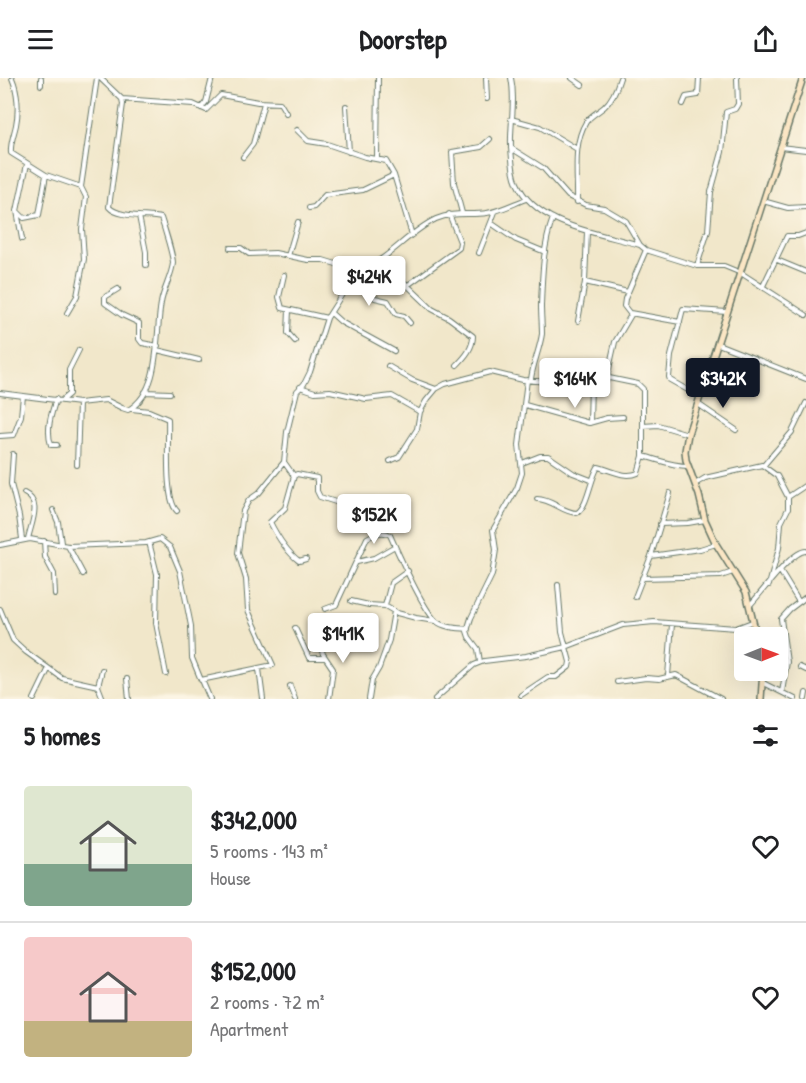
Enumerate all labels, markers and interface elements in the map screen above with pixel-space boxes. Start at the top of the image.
text: Doorstep [360,21,446,57]
icon: menu [24,23,57,56]
icon: share [749,23,782,56]
pin: $424K [327,256,411,307]
text: $424K [347,262,391,289]
pin: $164K [533,358,617,409]
pin: $342K [681,358,765,409]
text: $164K [553,364,597,391]
text: $342K [700,364,746,391]
pin: $152K [332,494,416,545]
text: $152K [351,500,397,527]
pin: $141K [301,613,385,664]
text: $141K [322,619,364,646]
north arrow [734,627,788,681]
map controls [734,627,788,681]
text: 5 homes [24,718,100,753]
icon: filters [749,719,782,752]
text: $342,000 [210,802,297,837]
icon: home [72,810,144,882]
icon: heart [749,830,782,863]
text: 5 rooms · 143 m² [210,837,328,864]
text: House [210,864,251,891]
text: $152,000 [210,953,296,988]
icon: home [72,961,144,1033]
icon: heart [749,981,782,1014]
text: 2 rooms · 72 m² [210,988,324,1015]
text: Apartment [210,1015,288,1042]

